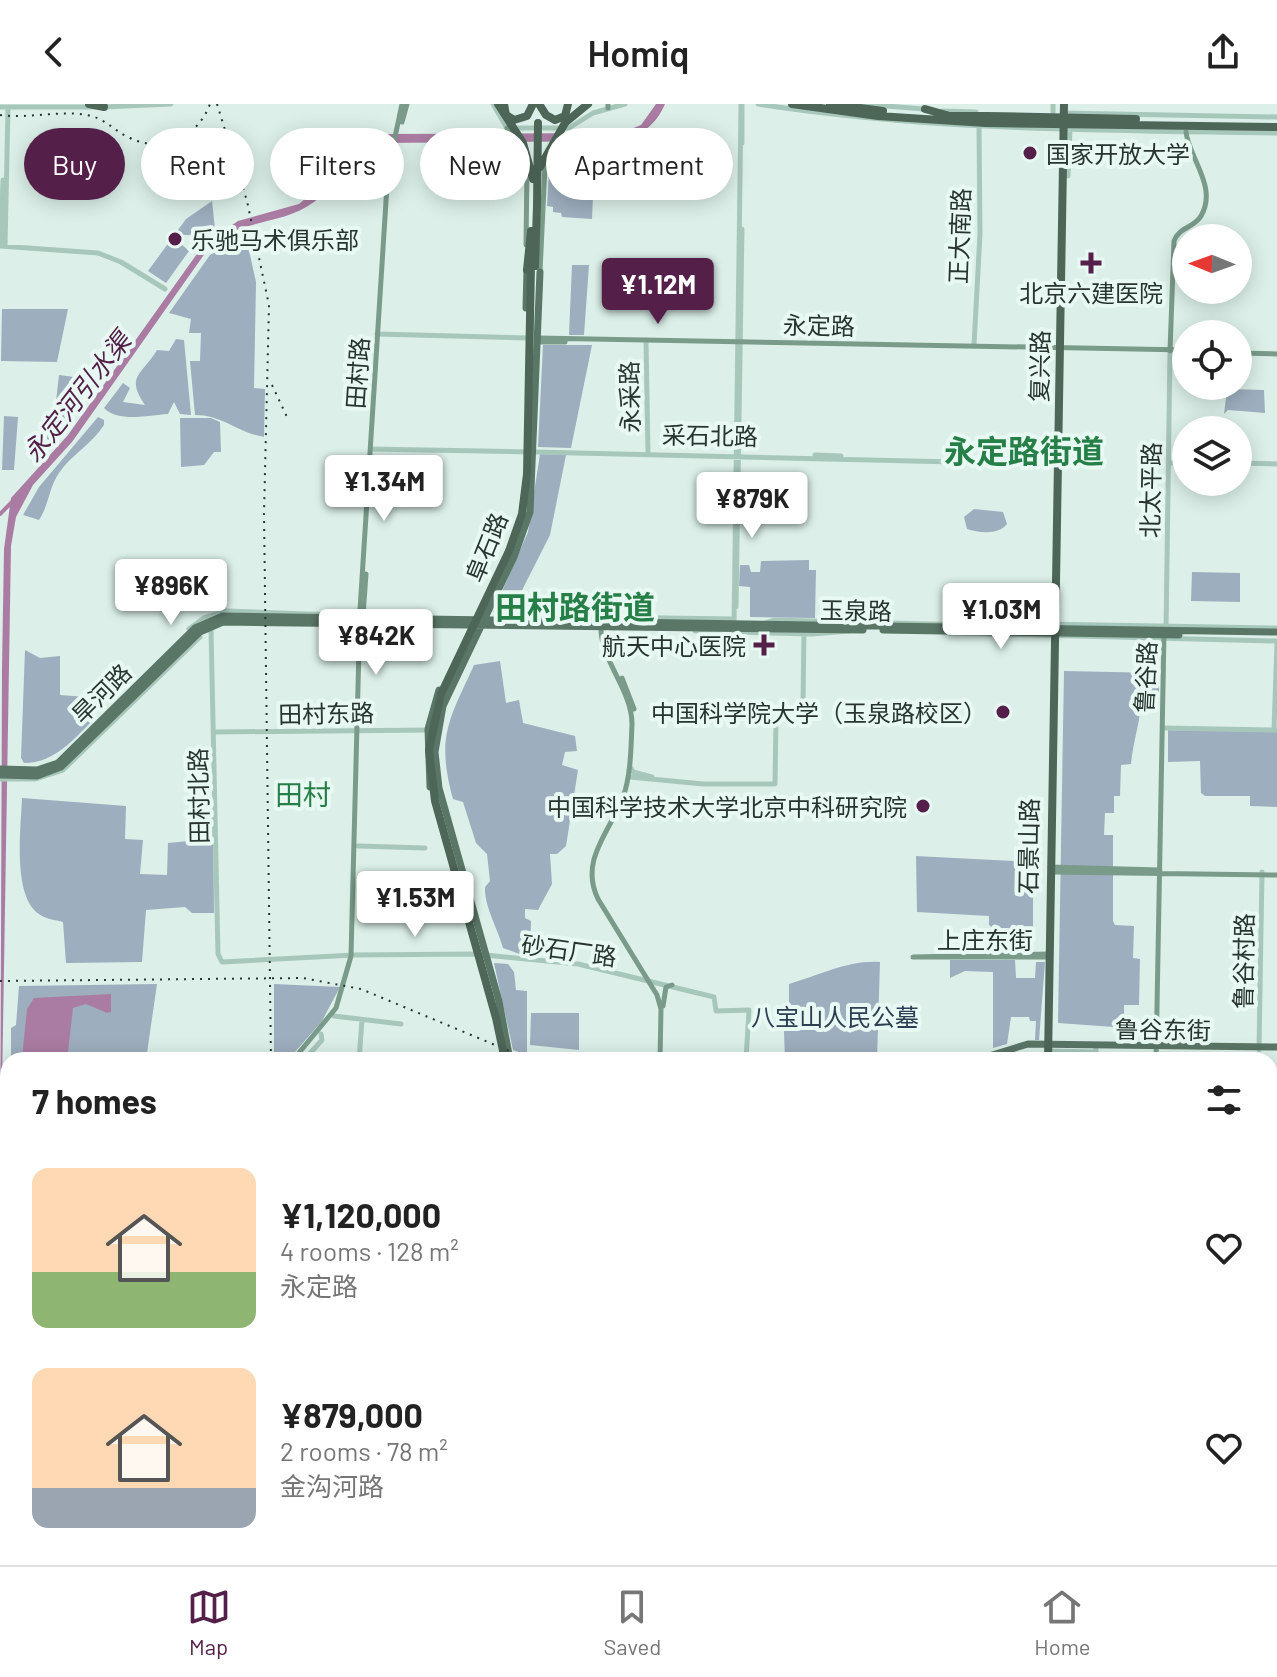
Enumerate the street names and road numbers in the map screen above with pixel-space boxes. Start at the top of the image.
street label: 正大南路 [943,188,975,284]
street label: 永定路 [783,310,855,340]
street label: 复兴路 [1024,330,1054,402]
street label: 田村路 [340,336,374,410]
street label: 永采路 [614,361,644,433]
street label: 采石北路 [662,420,758,450]
street label: 北太平路 [1135,442,1165,538]
street label: 阜石路 [459,508,513,586]
street label: 玉泉路 [820,595,892,625]
street label: 鲁谷路 [1129,640,1161,714]
street label: 旱河路 [65,657,137,729]
street label: 田村东路 [278,698,374,728]
street label: 田村北路 [183,748,213,844]
street label: 石景山路 [1013,798,1043,894]
street label: 鲁谷村路 [1228,913,1258,1009]
street label: 上庄东街 [937,925,1033,954]
street label: 砂石厂路 [519,929,619,971]
street label: 鲁谷东街 [1115,1014,1211,1044]

